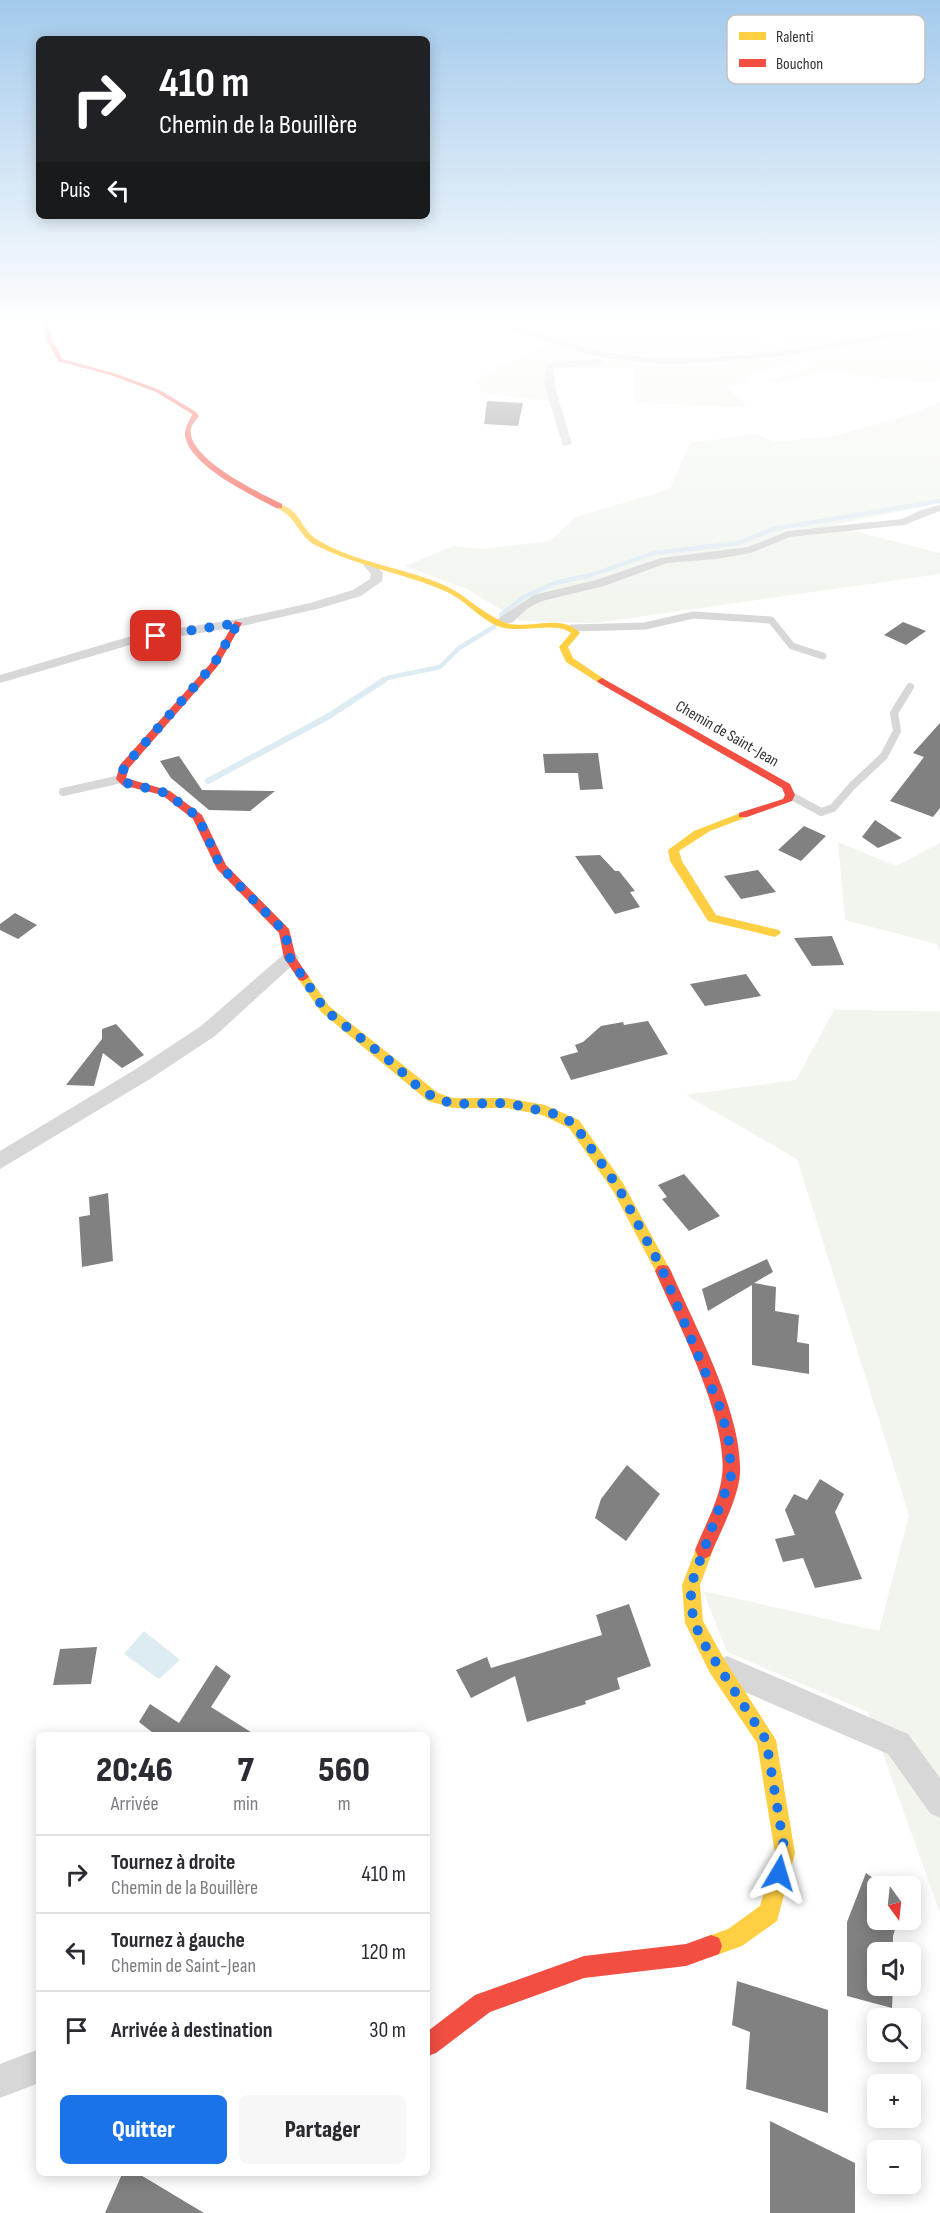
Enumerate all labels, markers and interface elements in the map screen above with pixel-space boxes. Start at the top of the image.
legend [727,15,925,84]
text: Ralenti [776,28,814,47]
text: Bouchon [776,55,823,74]
text: 410 m [159,58,249,109]
icon: right [60,60,138,138]
text: Chemin de la Bouillère [159,109,357,141]
icon: left [102,174,135,207]
text: Puis [60,177,90,204]
pin [130,610,181,661]
icon: arrive [139,619,172,652]
street label: Chemin de Saint-Jean [672,697,782,771]
text: 20:46 [96,1749,173,1792]
text: 7 [238,1749,254,1792]
text: 560 [318,1749,370,1792]
text: Arrivée [111,1792,158,1816]
text: min [233,1792,258,1816]
text: m [338,1792,351,1816]
position arrow [747,1841,811,1905]
text: Tournez à droite [111,1849,236,1876]
icon: right [60,1858,93,1891]
text: 410 m [362,1861,406,1888]
text: Chemin de la Bouillère [111,1876,258,1900]
north arrow [867,1876,921,1930]
map controls [867,1876,921,2194]
text: Tournez à gauche [111,1927,245,1954]
icon: left [60,1936,93,1969]
text: 120 m [362,1939,406,1966]
button: sound [867,1942,921,1996]
text: Chemin de Saint-Jean [111,1954,256,1978]
button: search [867,2008,921,2062]
icon: arrive [60,2014,93,2047]
text: Arrivée à destination [111,2017,273,2044]
text: 30 m [369,2017,406,2044]
button: + [867,2074,921,2128]
button: Quitter [60,2095,227,2164]
button: Partager [239,2095,406,2164]
button: − [867,2140,921,2194]

